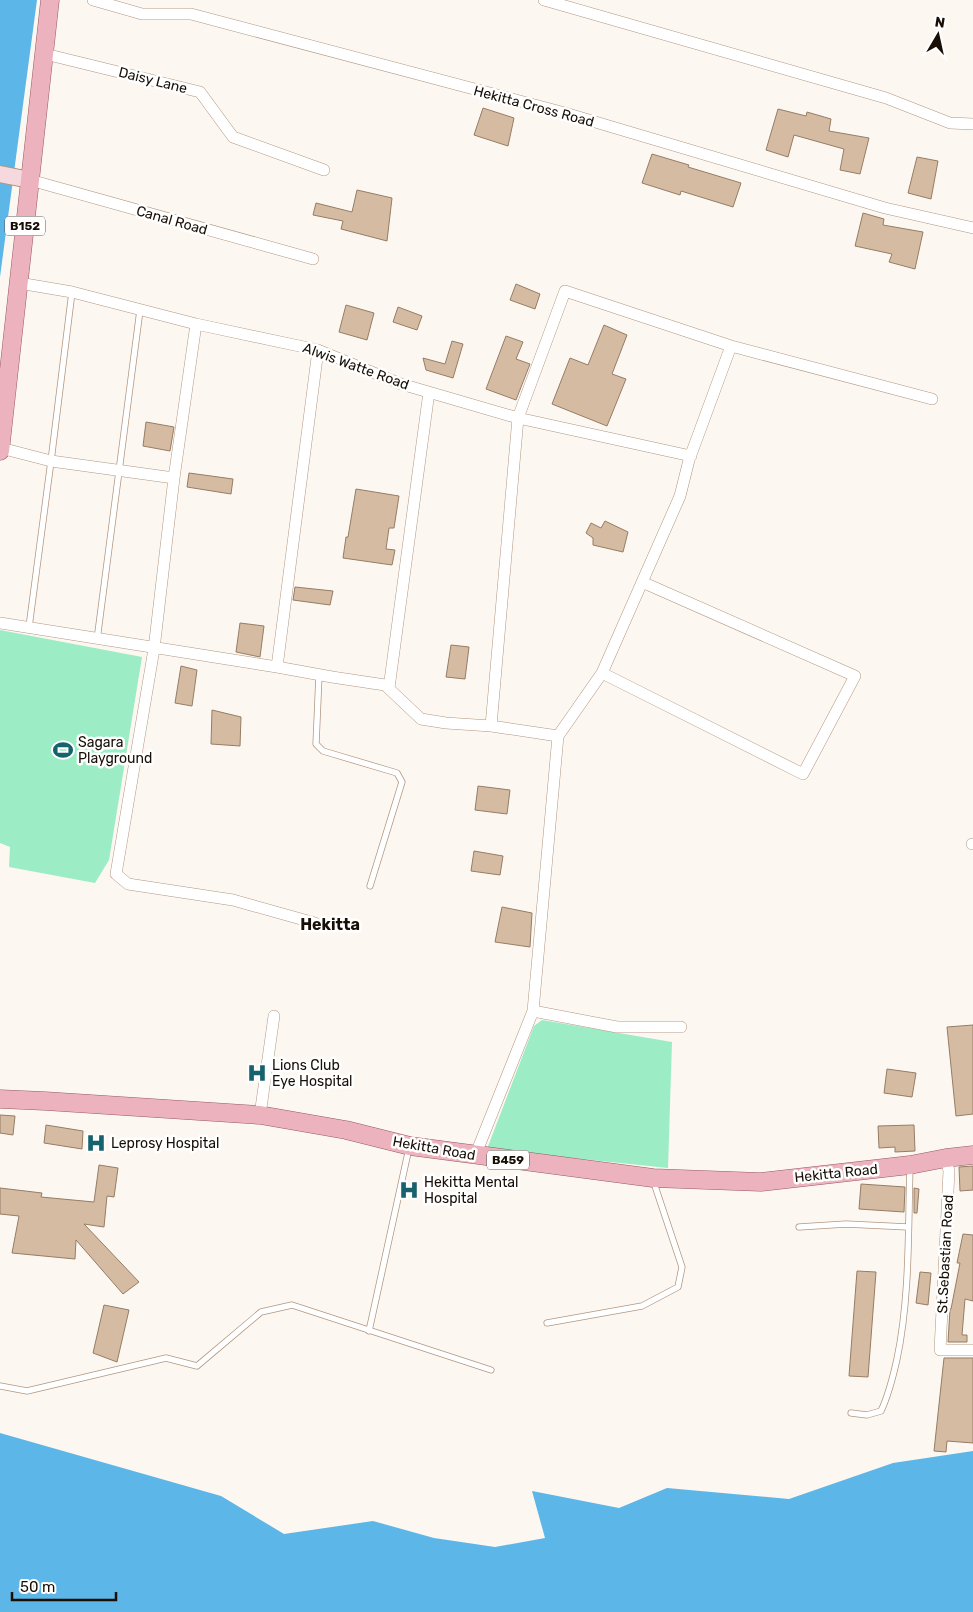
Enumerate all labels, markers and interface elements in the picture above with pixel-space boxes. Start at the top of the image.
north arrow [913,10,963,60]
text: N [934,13,946,32]
street label: Daisy Lane [117,64,189,97]
street label: Hekitta Cross Road [472,82,596,131]
street label: Canal Road [134,202,209,239]
road number: B152 [5,217,45,236]
street label: Alwis Watte Road [300,339,411,394]
place label: Sagara Playground [78,734,152,767]
sports icon: Sagara Playground [52,739,74,761]
district label: Hekitta [300,915,360,934]
place label: Lions Club Eye Hospital [272,1057,353,1090]
hospital icon: Lions Club Eye Hospital [246,1062,268,1084]
hospital icon: Leprosy Hospital [85,1132,107,1154]
street label: Hekitta Road [391,1133,477,1164]
place label: Leprosy Hospital [111,1135,219,1152]
road number: B459 [487,1150,529,1170]
street label: Hekitta Road [794,1161,879,1186]
place label: Hekitta Mental Hospital [424,1174,519,1207]
hospital icon: Hekitta Mental Hospital [398,1179,420,1201]
street label: St.Sebastian Road [934,1194,957,1314]
scale bar [12,1570,116,1602]
text: 50 m [20,1578,55,1596]

